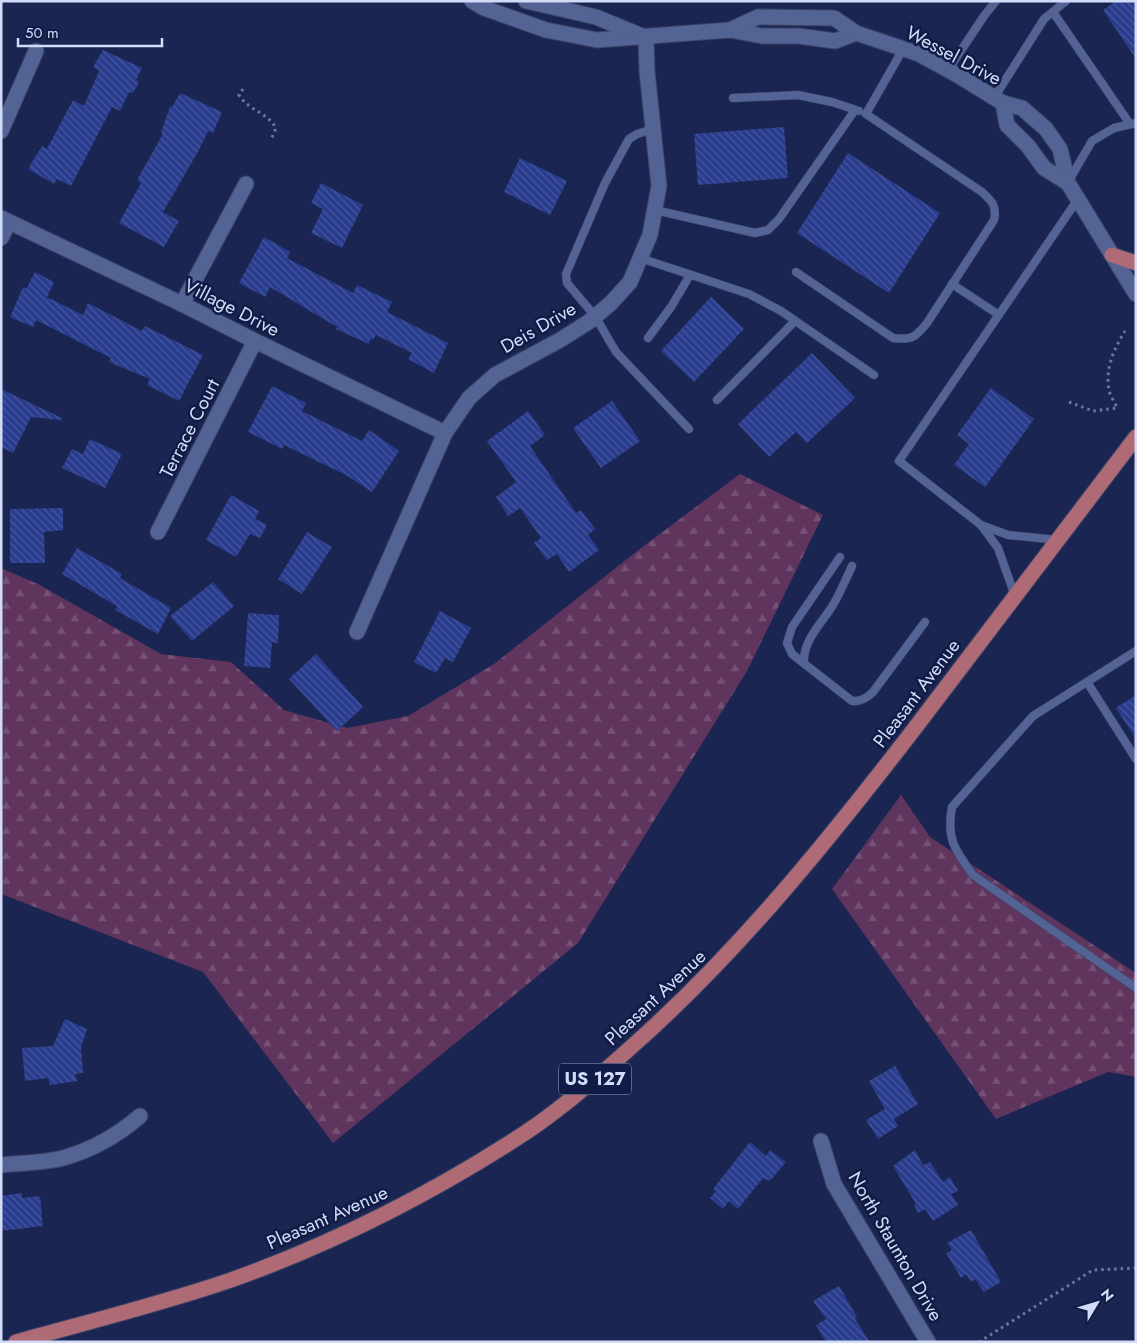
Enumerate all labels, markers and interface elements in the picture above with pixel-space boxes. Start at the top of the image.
scale bar [18,15,161,47]
street label: Wessel Drive [901,19,1006,92]
text: 50 m [25,22,59,44]
street label: Village Drive [179,272,284,343]
street label: Deis Drive [495,295,581,360]
street label: Terrace Court [153,374,226,482]
street label: Pleasant Avenue [867,633,966,753]
street label: Pleasant Avenue [599,943,712,1052]
road number: US 127 [559,1064,631,1094]
street label: North Staunton Drive [842,1166,950,1326]
street label: Pleasant Avenue [262,1179,392,1256]
north arrow [1072,1278,1122,1328]
text: N [1096,1284,1119,1306]

